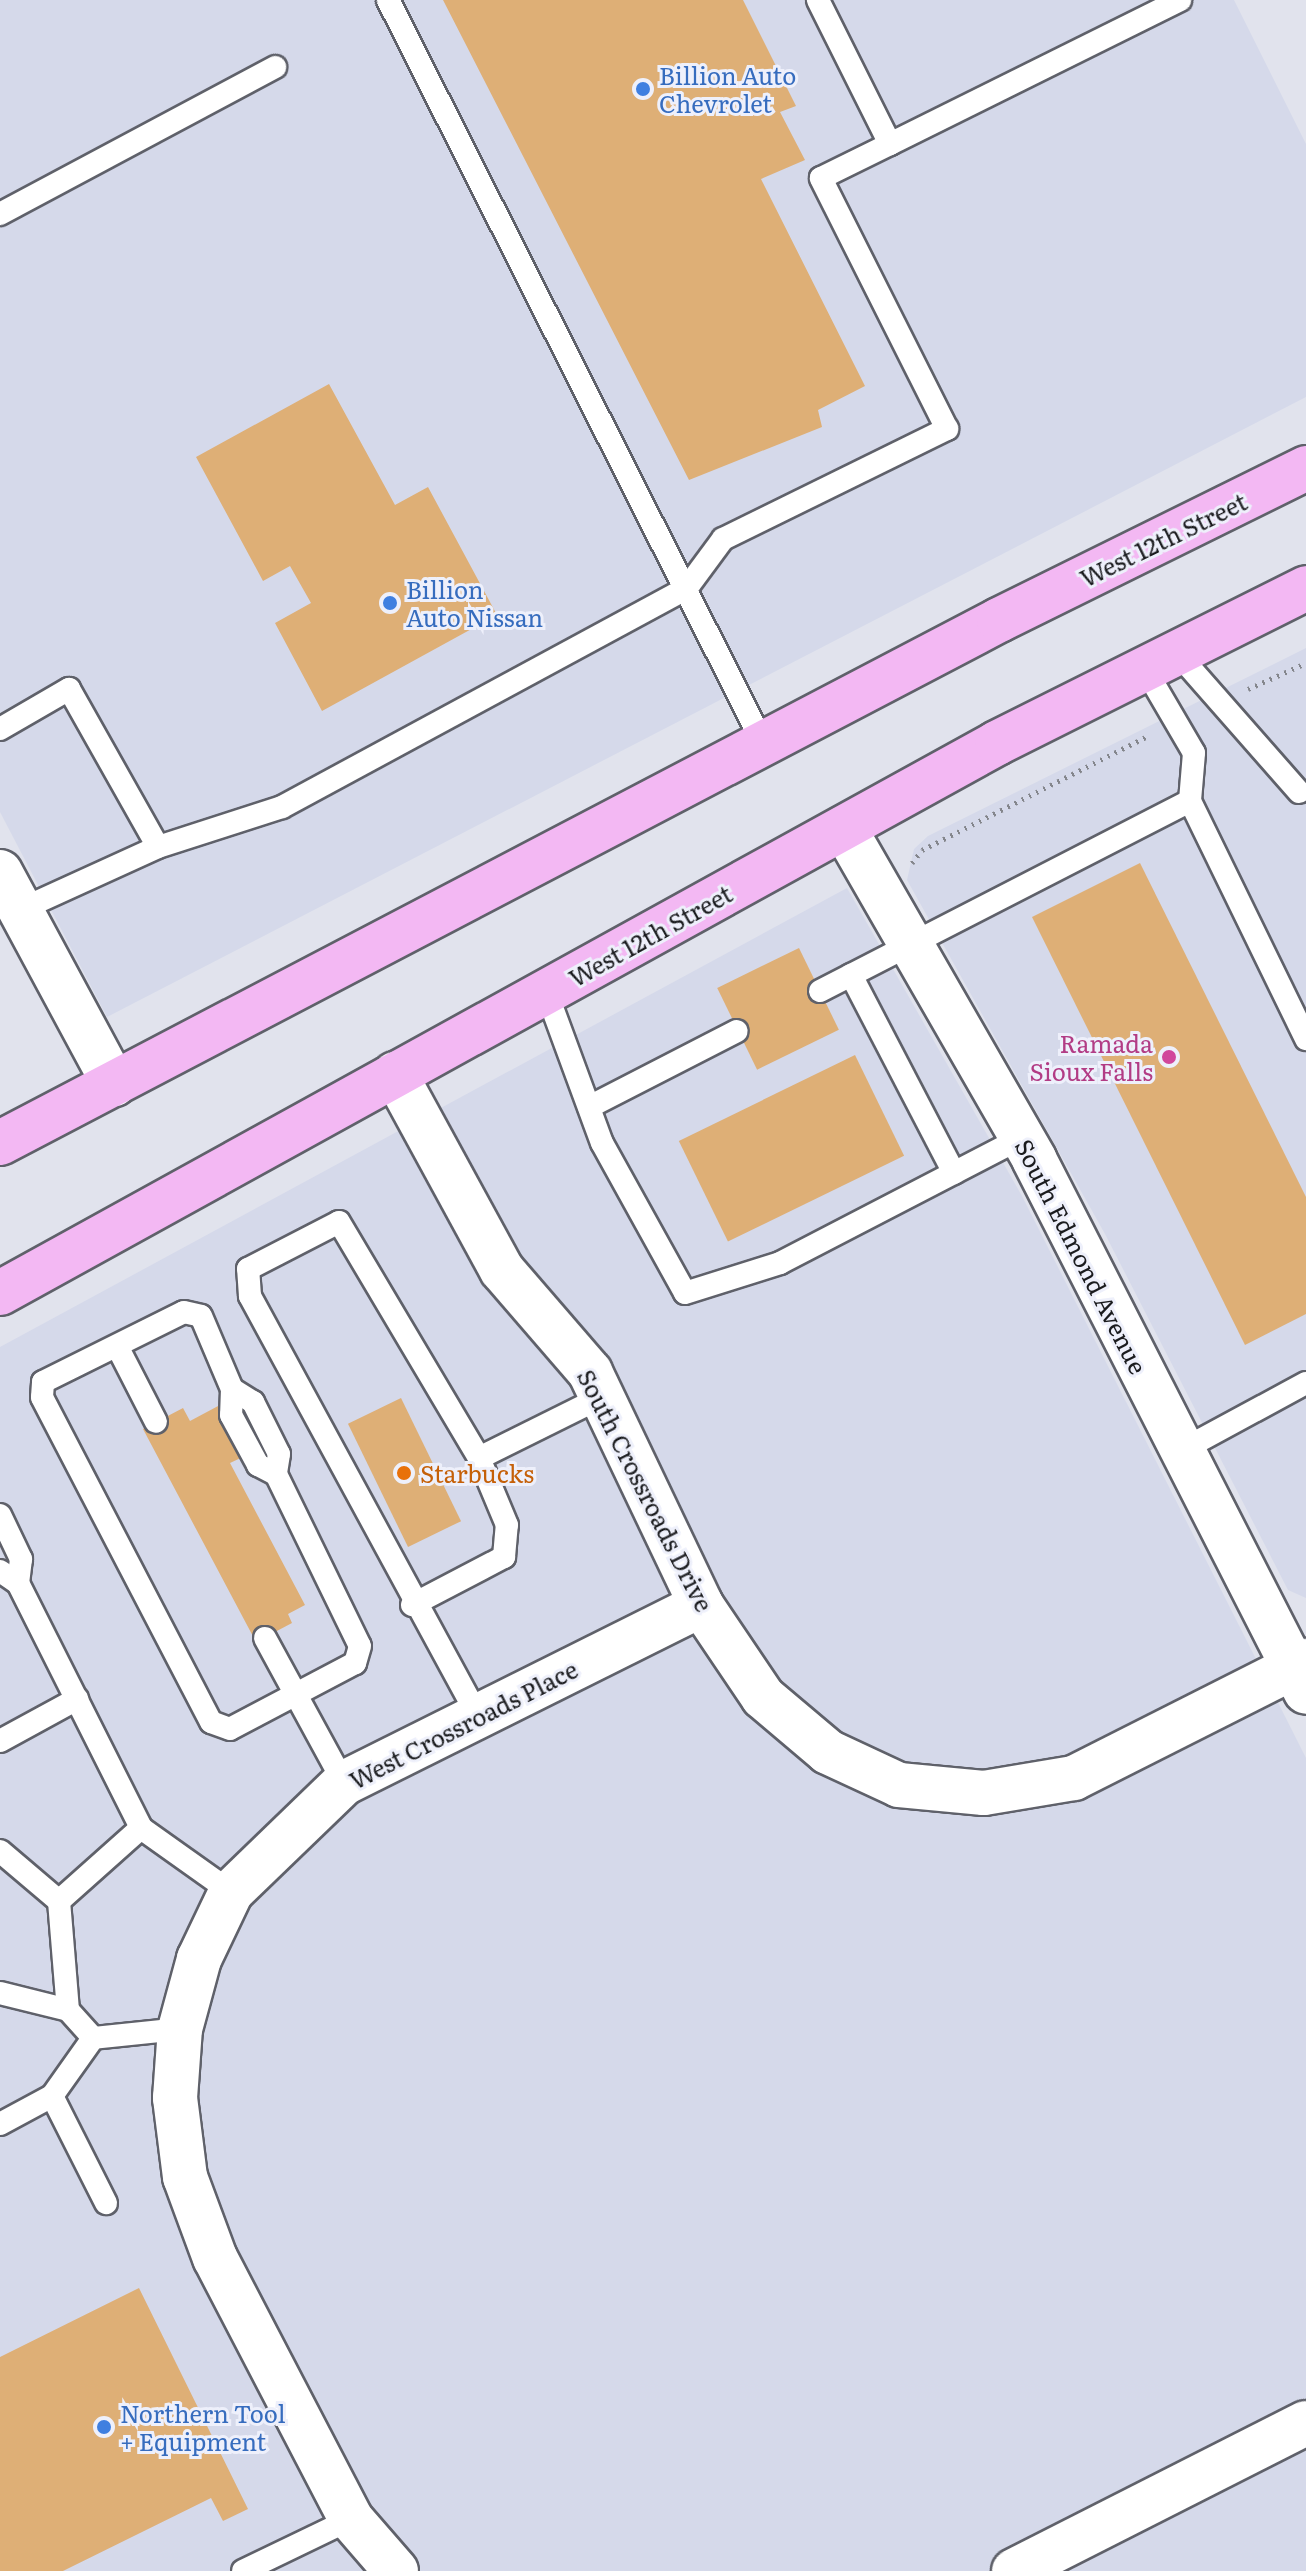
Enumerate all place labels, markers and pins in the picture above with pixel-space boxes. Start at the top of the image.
place label: Billion Auto Chevrolet [659,61,796,117]
marker: Billion Auto Chevrolet [634,80,652,98]
place label: Billion Auto Nissan [406,575,543,631]
marker: Billion Auto Nissan [381,594,399,612]
place label: Ramada Sioux Falls [1029,1029,1153,1085]
marker: Ramada Sioux Falls [1160,1048,1178,1066]
place label: Starbucks [420,1459,534,1487]
marker: Starbucks [395,1464,413,1482]
place label: Northern Tool + Equipment [120,2399,286,2455]
marker: Northern Tool + Equipment [95,2418,113,2436]

